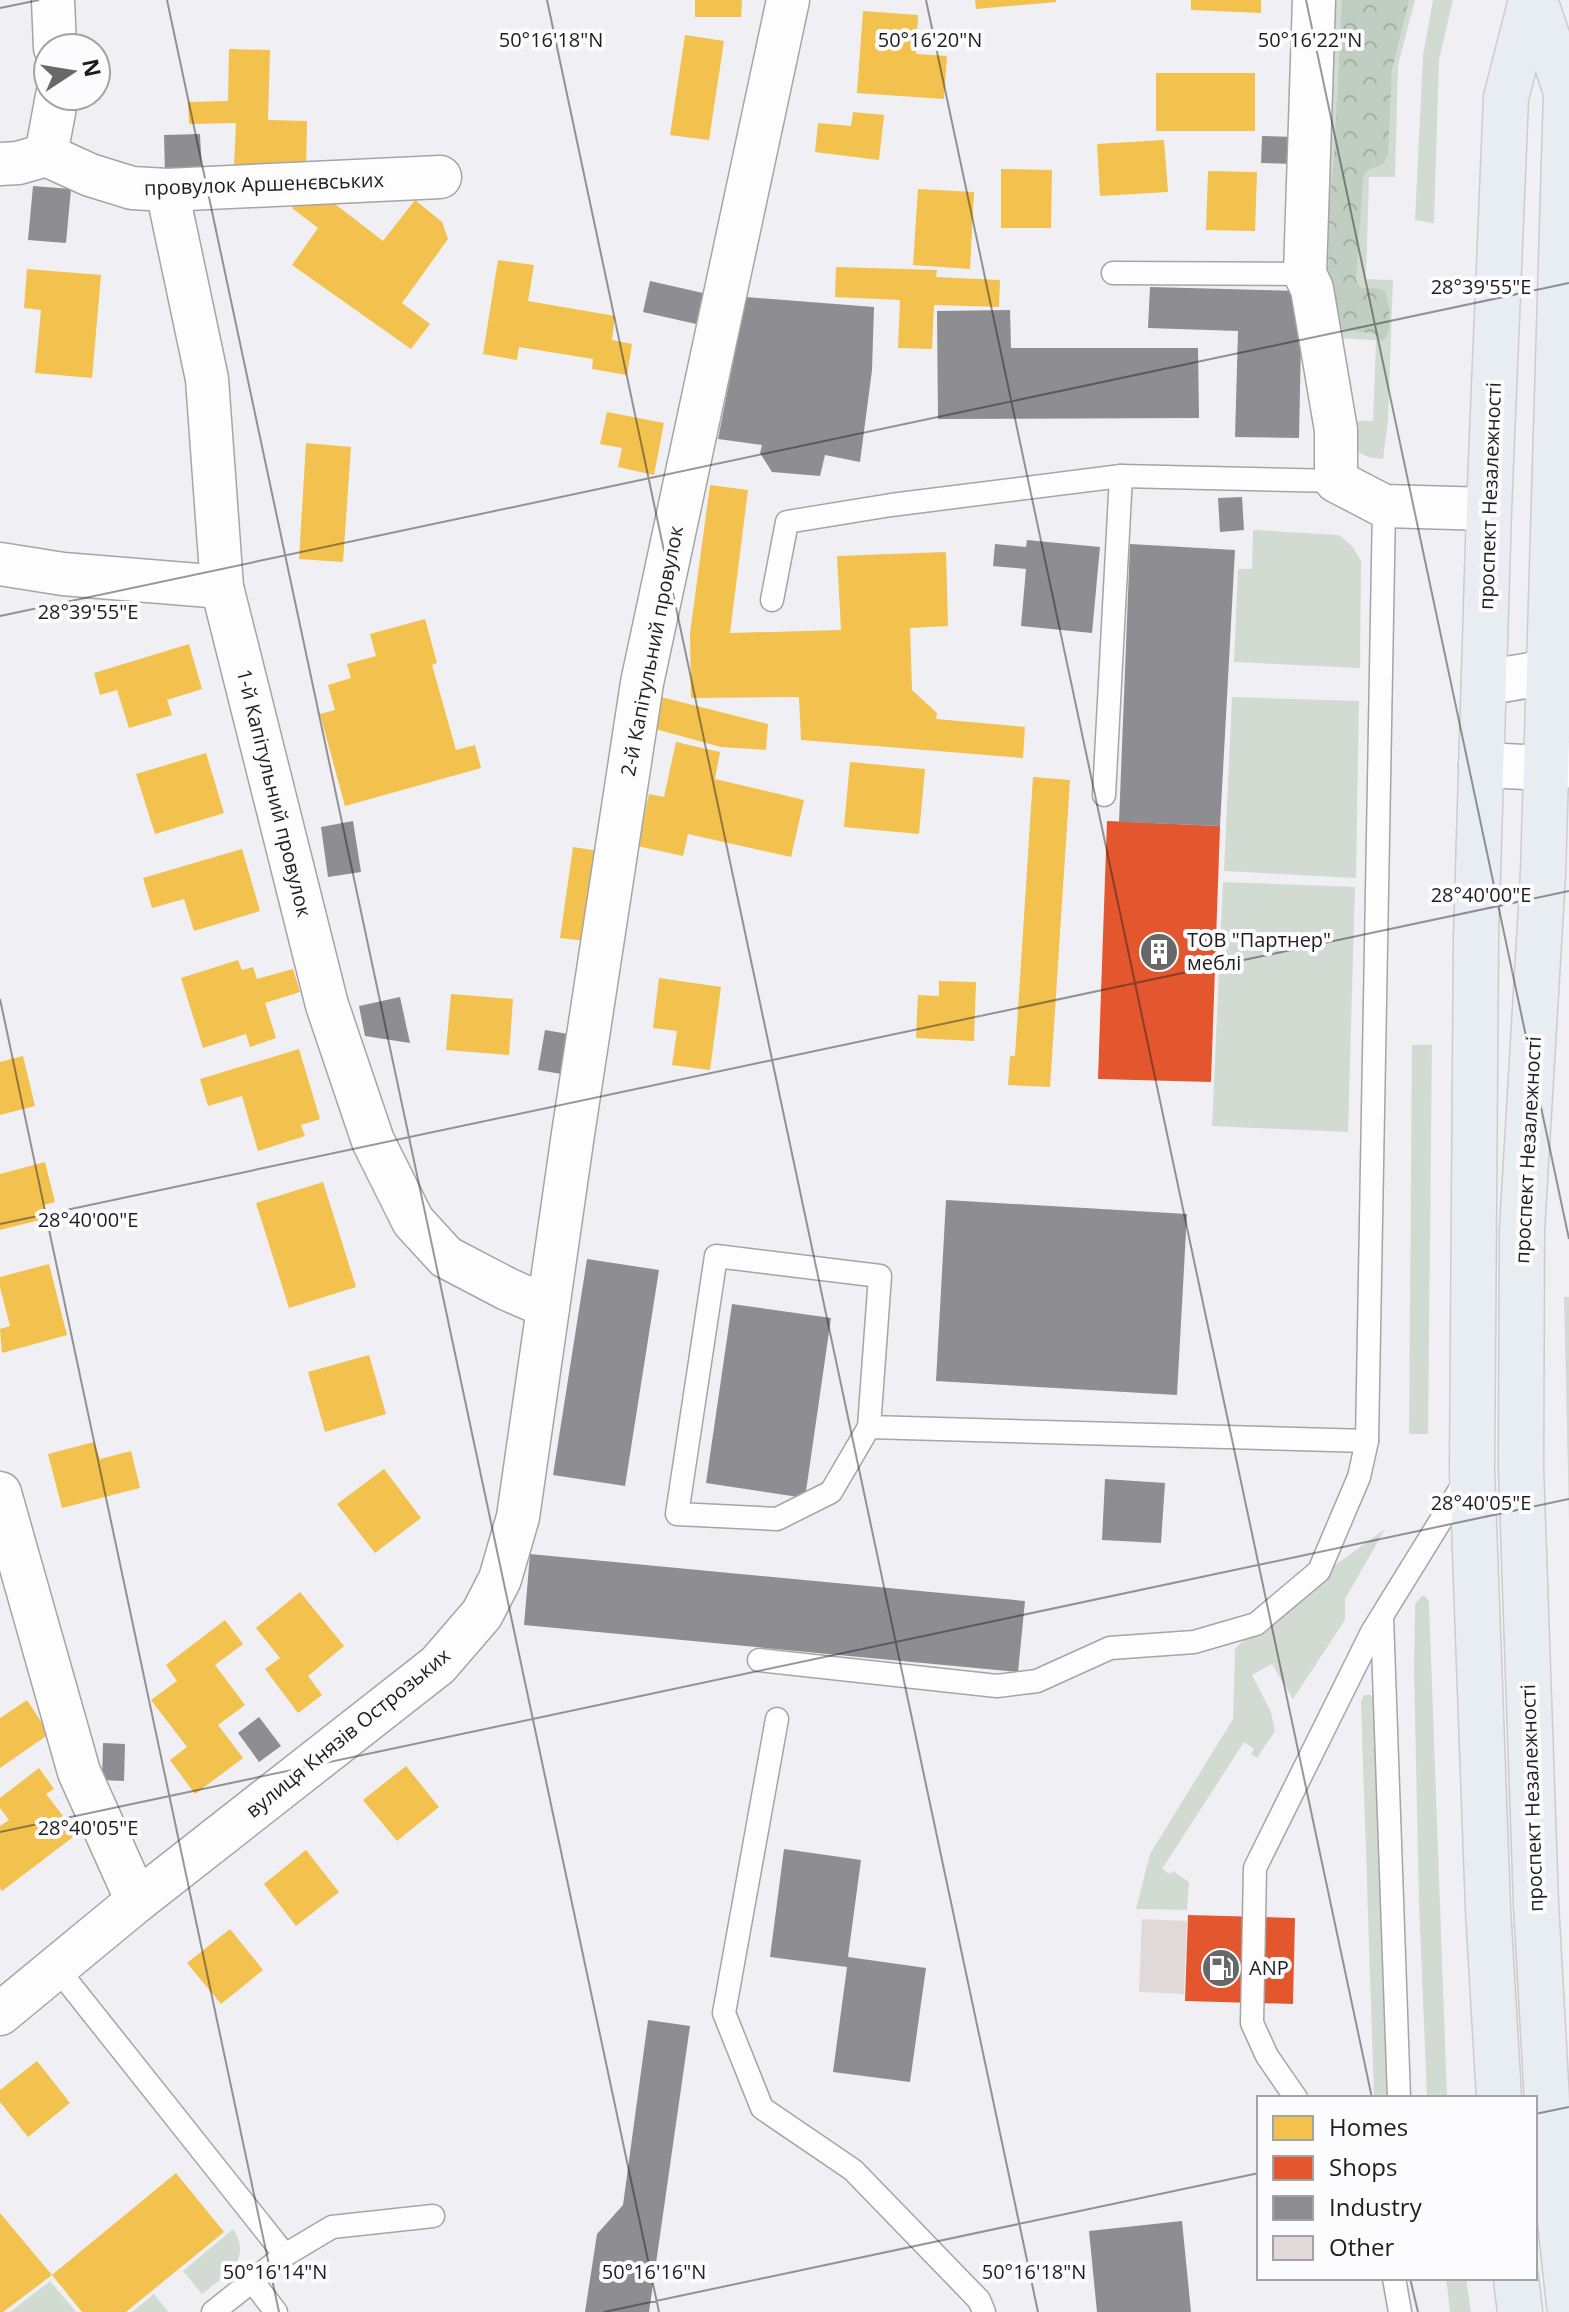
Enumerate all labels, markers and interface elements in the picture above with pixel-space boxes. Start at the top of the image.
text: 50°16'18"N [499,26,603,53]
text: 50°16'20"N [878,26,982,53]
text: 50°16'22"N [1258,26,1362,53]
north arrow [32,32,112,112]
text: N [76,56,109,80]
street label: провулок Аршенєвських [144,166,385,201]
text: 28°39'55"E [1431,273,1531,300]
street label: проспект Незалежності [1472,382,1507,610]
street label: 2-й Капітульний провулок [614,523,689,778]
text: 28°39'55"E [38,598,138,625]
street label: 1-й Капітульний провулок [231,666,319,920]
text: 28°40'00"E [1431,881,1531,908]
place label: ТОВ "Партнер" меблі [1187,926,1331,976]
building icon: ТОВ "Партнер" меблі [1138,931,1180,973]
street label: проспект Незалежності [1508,1036,1547,1264]
text: 28°40'00"E [38,1206,138,1233]
text: 28°40'05"E [1431,1489,1531,1516]
street label: вулиця Князів Острозьких [240,1641,456,1824]
street label: проспект Незалежності [1514,1684,1549,1912]
text: 28°40'05"E [38,1814,138,1841]
fuel station icon: ANP [1200,1947,1242,1989]
place label: ANP [1249,1954,1289,1981]
legend [1257,2096,1537,2280]
text: Homes [1329,2110,1408,2143]
text: Shops [1329,2150,1397,2183]
text: Industry [1329,2190,1423,2223]
text: Other [1329,2230,1394,2263]
text: 50°16'14"N [223,2258,327,2285]
text: 50°16'16"N [602,2258,706,2285]
text: 50°16'18"N [982,2258,1086,2285]

